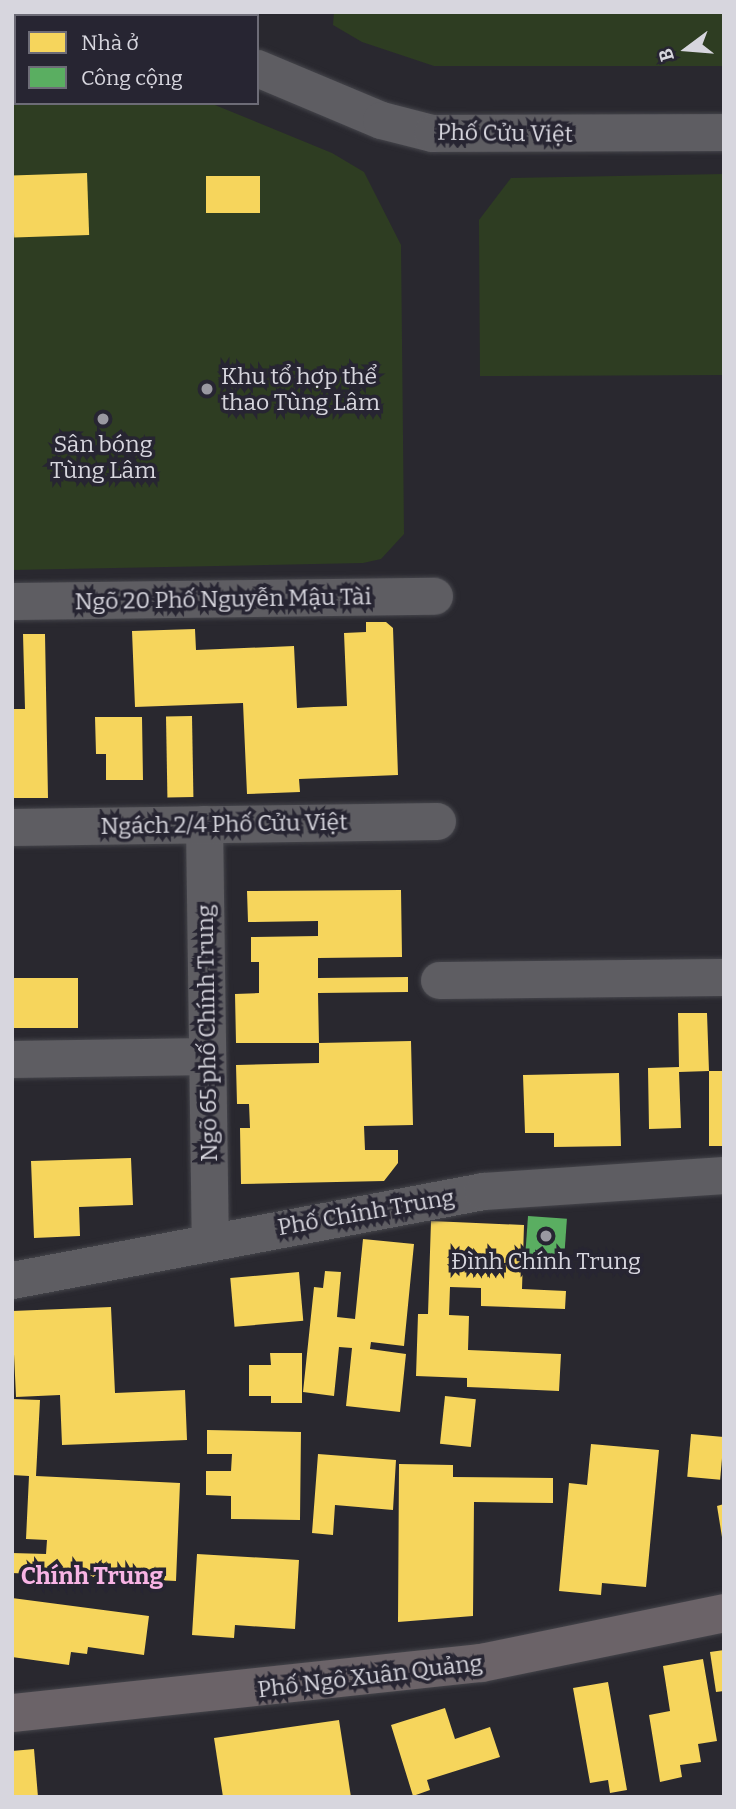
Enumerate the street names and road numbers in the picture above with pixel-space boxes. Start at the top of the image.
street label: Phố Cửu Việt [437,118,573,148]
street label: Ngõ 20 Phố Nguyễn Mậu Tài [74,583,372,615]
street label: Ngách 2/4 Phố Cửu Việt [100,808,348,840]
street label: Ngõ 65 phố Chính Trung [191,904,223,1162]
street label: Phố Chính Trung [275,1183,457,1241]
street label: Phố Ngô Xuân Quảng [256,1649,484,1703]

